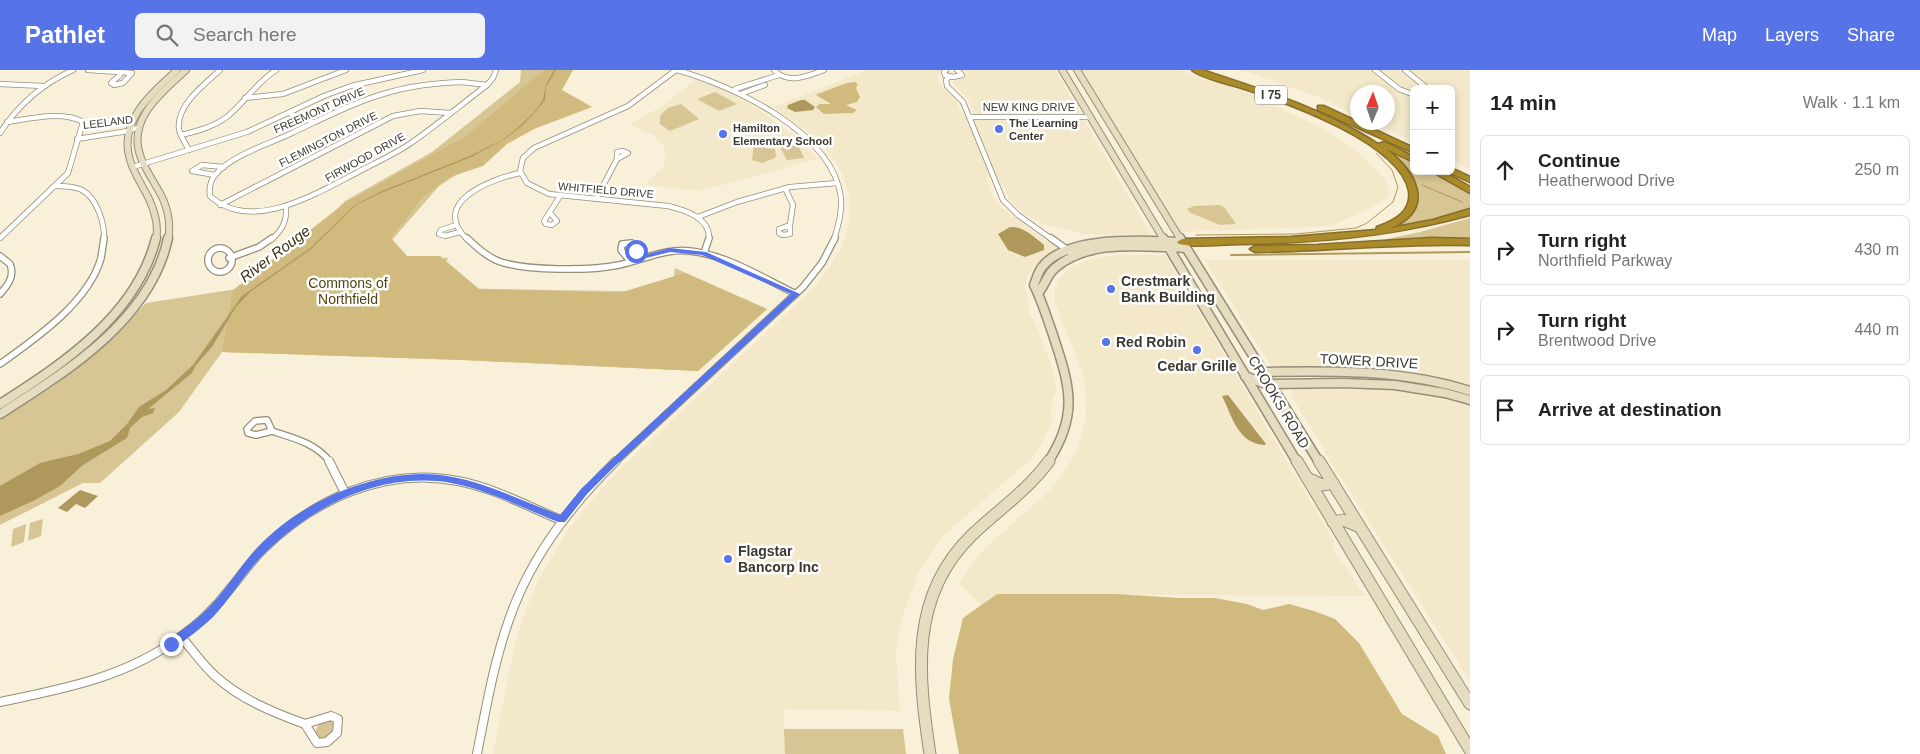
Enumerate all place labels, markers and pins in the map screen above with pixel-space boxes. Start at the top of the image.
place label: The Learning Center [1009,117,1078,142]
place label: Hamilton Elementary School [733,122,832,147]
marker: The Learning Center [993,123,1005,135]
marker: Hamilton Elementary School [717,128,729,140]
place label: Crestmark Bank Building [1121,273,1215,305]
marker: Crestmark Bank Building [1105,283,1117,295]
place label: Red Robin [1116,334,1186,350]
marker: Red Robin [1100,336,1112,348]
marker: Cedar Grille [1191,344,1203,356]
place label: Cedar Grille [1157,358,1237,374]
place label: Flagstar Bancorp Inc [738,543,819,575]
marker: Flagstar Bancorp Inc [722,553,734,565]

